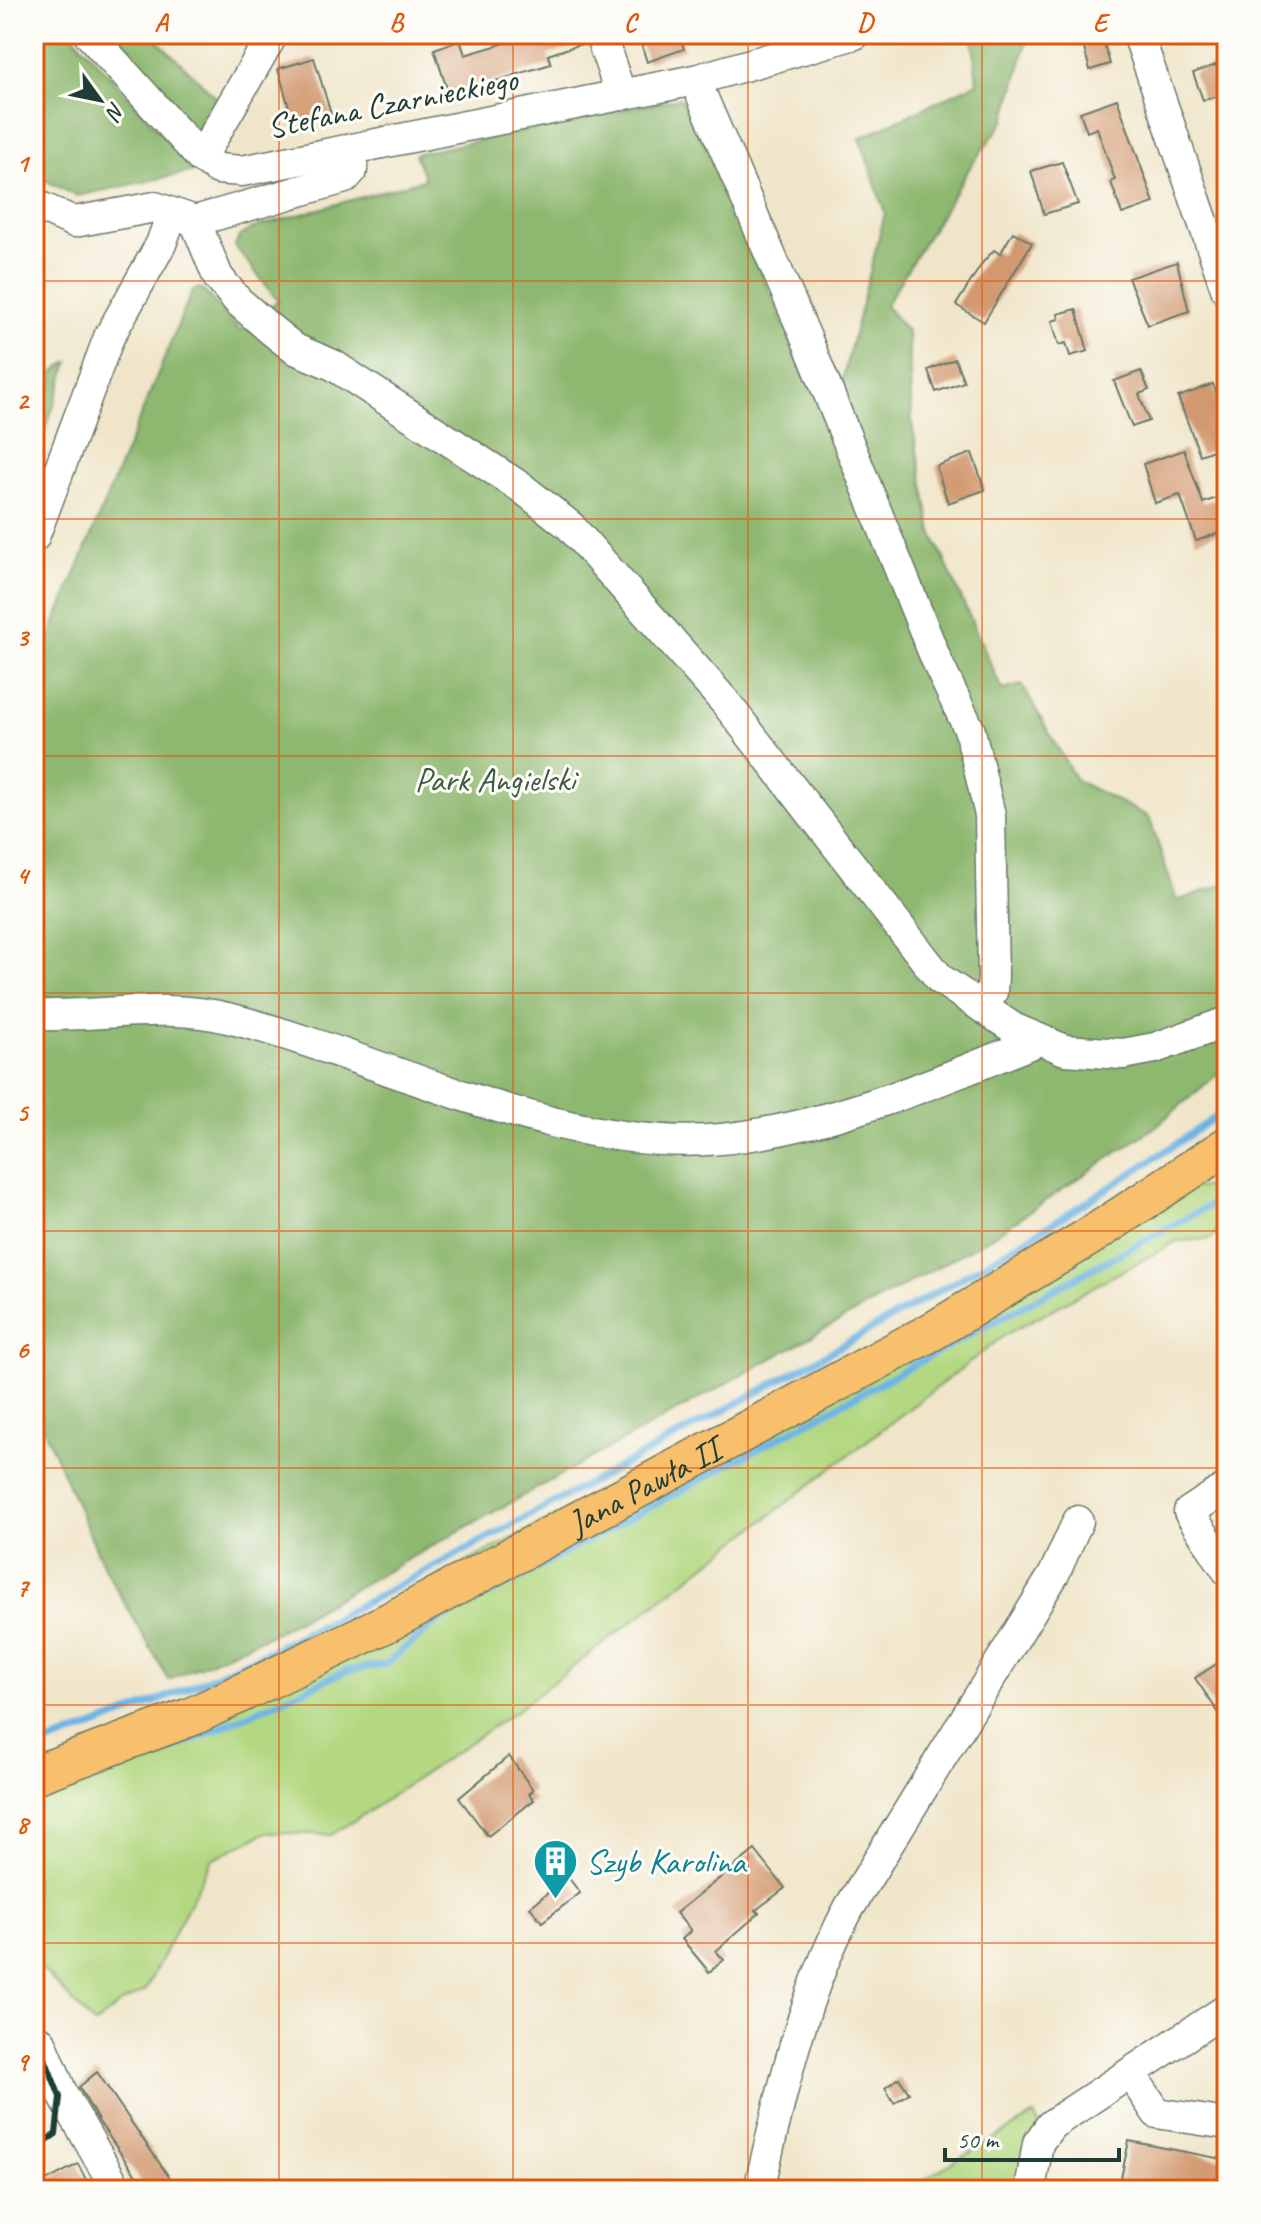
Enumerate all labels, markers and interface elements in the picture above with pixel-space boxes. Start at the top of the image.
text: A [154,6,169,39]
text: B [389,6,405,39]
text: C [624,6,640,39]
text: D [857,6,875,39]
text: E [1093,6,1111,39]
street label: Stefana Czarnieckiego [263,57,523,148]
north arrow [60,60,140,140]
text: N [99,97,131,127]
text: 1 [16,147,31,180]
text: 2 [16,384,30,417]
text: 3 [16,621,30,654]
park label: Park Angielski [415,758,580,801]
text: 4 [16,859,31,892]
text: 5 [16,1096,30,1129]
text: 6 [16,1333,30,1366]
street label: Jana Pawła II [559,1424,734,1545]
text: 7 [16,1571,30,1604]
text: 8 [16,1808,31,1841]
building icon: Szyb Karolina [531,1837,579,1900]
place label: Szyb Karolina [586,1840,748,1883]
text: 9 [16,2045,30,2078]
scale bar [945,2112,1119,2162]
text: 50 m [957,2125,1000,2155]

